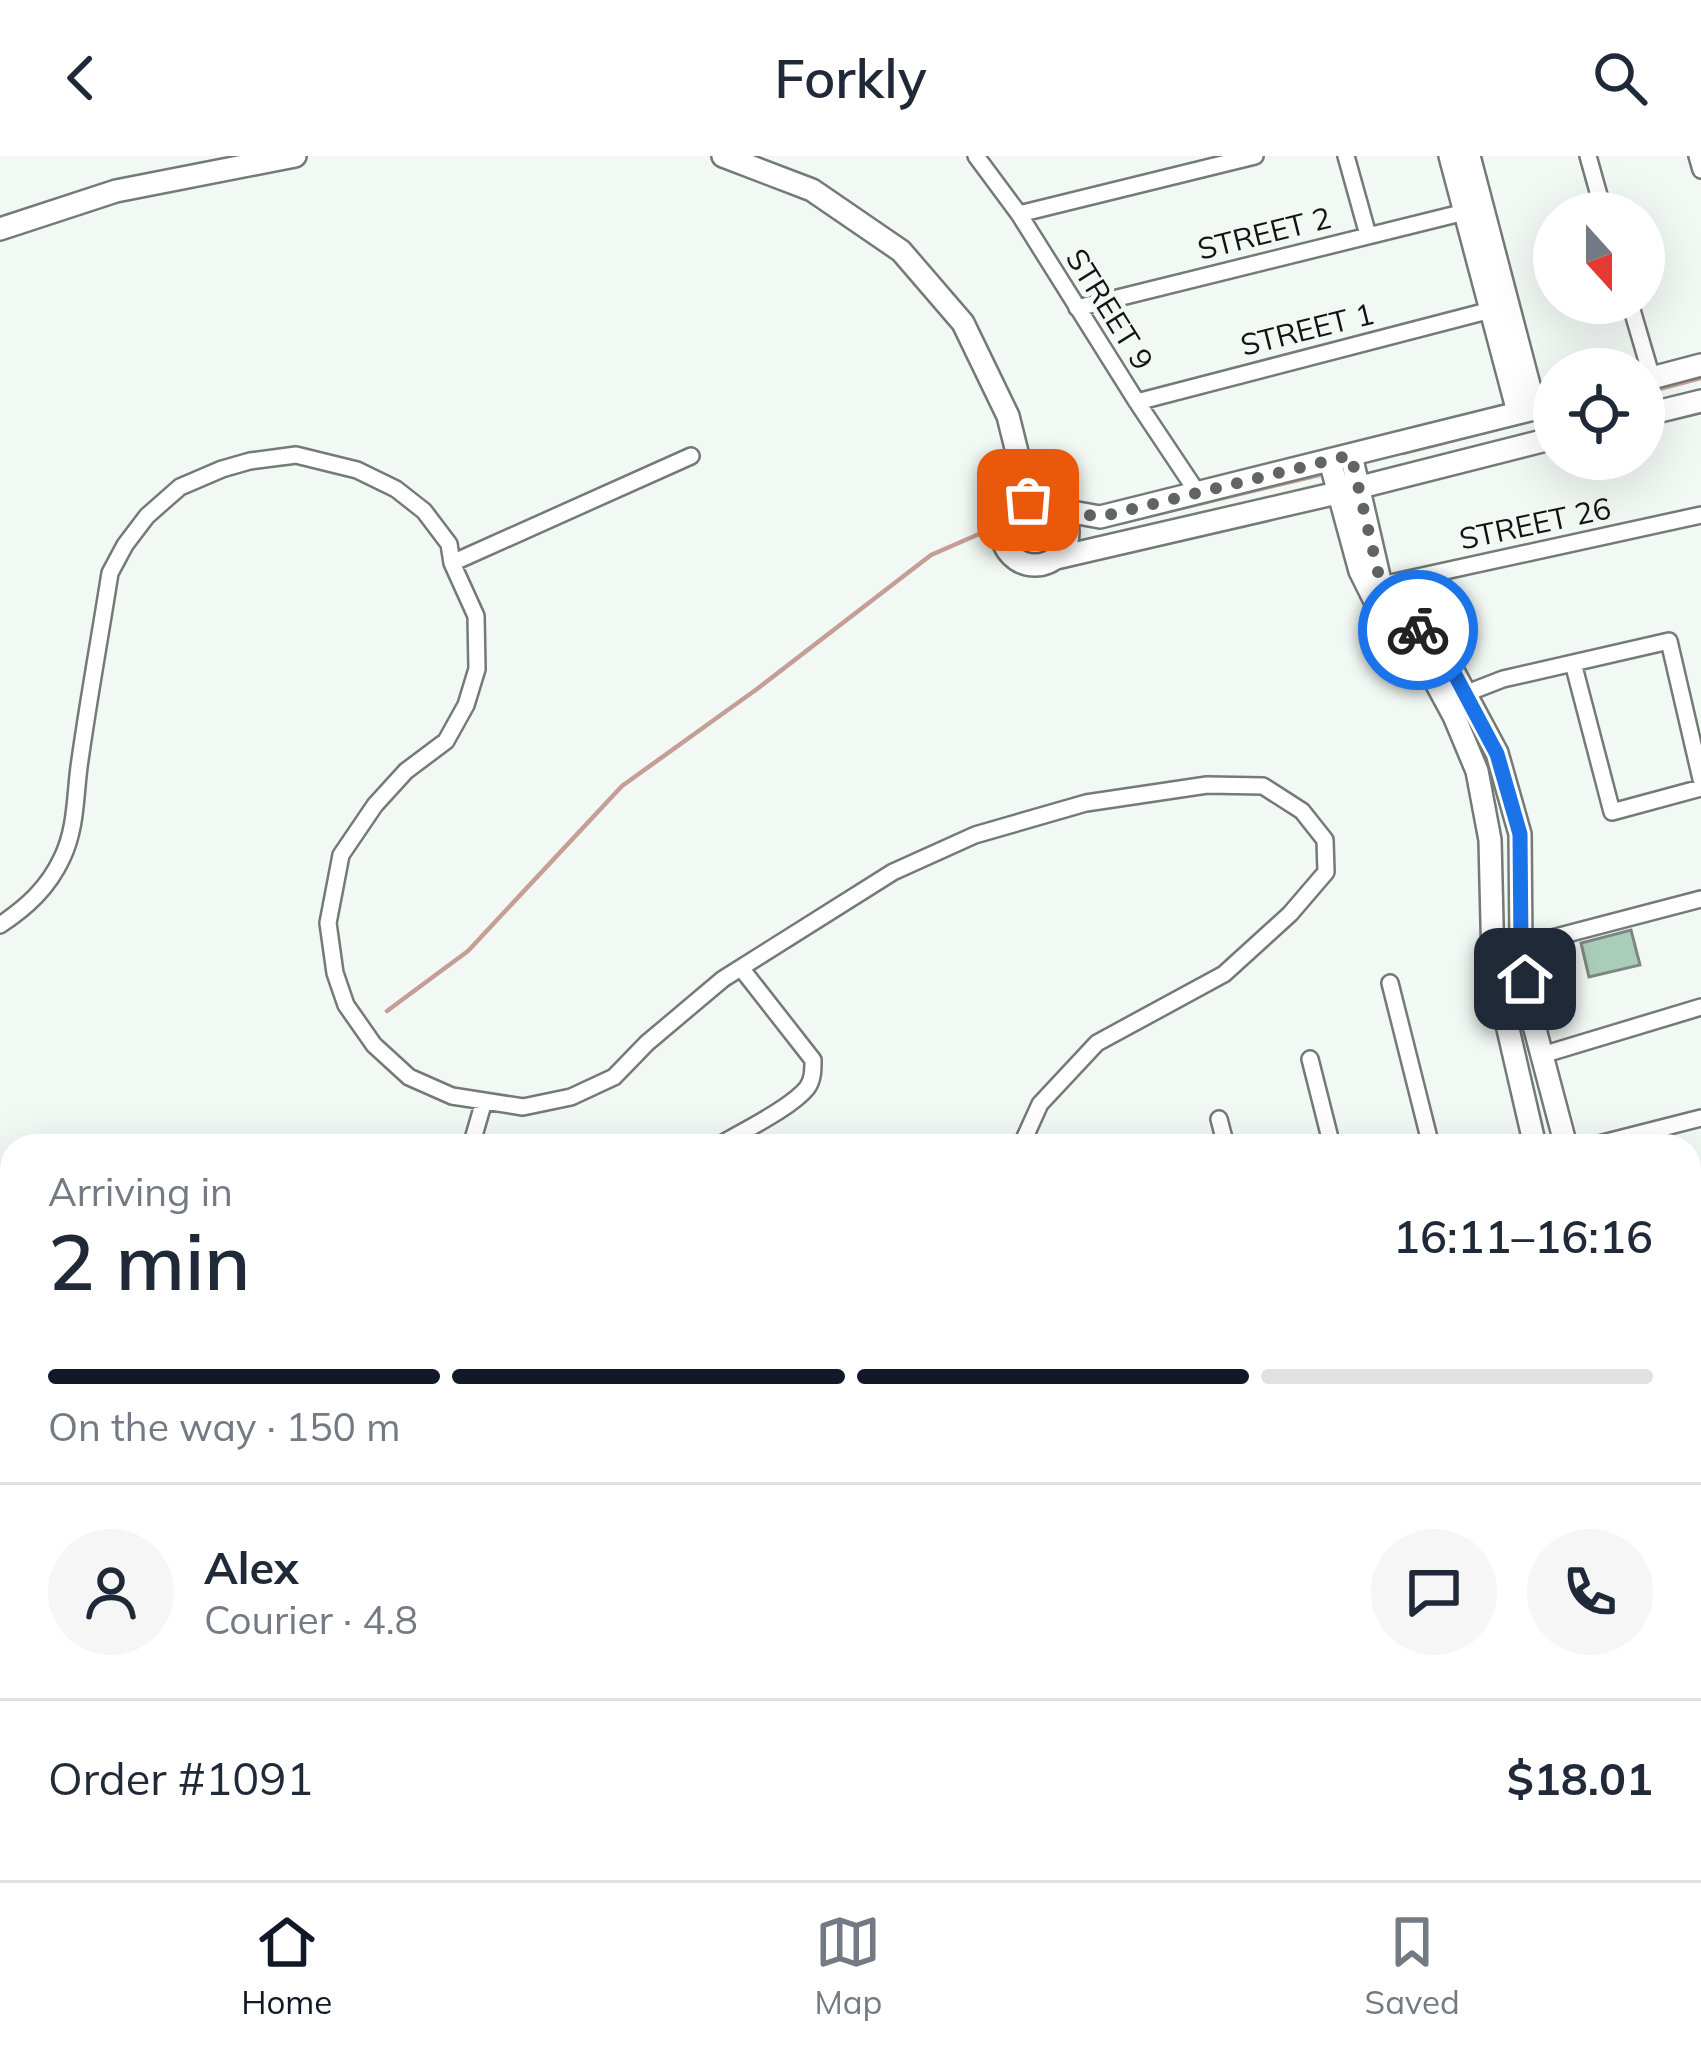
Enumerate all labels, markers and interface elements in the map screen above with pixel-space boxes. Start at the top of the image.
text: Forkly [774,44,927,112]
icon: back [48,45,114,111]
icon: search [1587,45,1653,111]
north arrow [1533,192,1665,324]
map controls [1533,192,1665,480]
street label: STREET 2 [1193,198,1335,268]
street label: STREET 9 [1058,241,1162,377]
street label: STREET 1 [1236,294,1378,364]
button: locate [1533,348,1665,480]
pin [977,449,1079,551]
icon: bag [995,467,1061,533]
street label: STREET 26 [1456,488,1614,558]
courier [1358,570,1478,690]
icon: bike [1385,597,1451,663]
pin [1474,928,1576,1030]
icon: home [1492,946,1558,1012]
text: Arriving in [48,1167,233,1216]
text: 16:11–16:16 [1393,1208,1653,1264]
text: 2 min [48,1212,251,1310]
text: On the way · 150 m [48,1402,400,1451]
button: person [48,1529,174,1655]
button: chat [1371,1529,1497,1655]
button: phone [1527,1529,1653,1655]
text: Alex [204,1539,299,1595]
text: Courier · 4.8 [204,1595,418,1644]
text: Order #1091 [48,1750,313,1806]
text: $18.01 [1507,1750,1653,1806]
tab: Home [241,1909,332,2022]
tab: Map [814,1909,882,2022]
tab: Saved [1365,1909,1460,2022]

